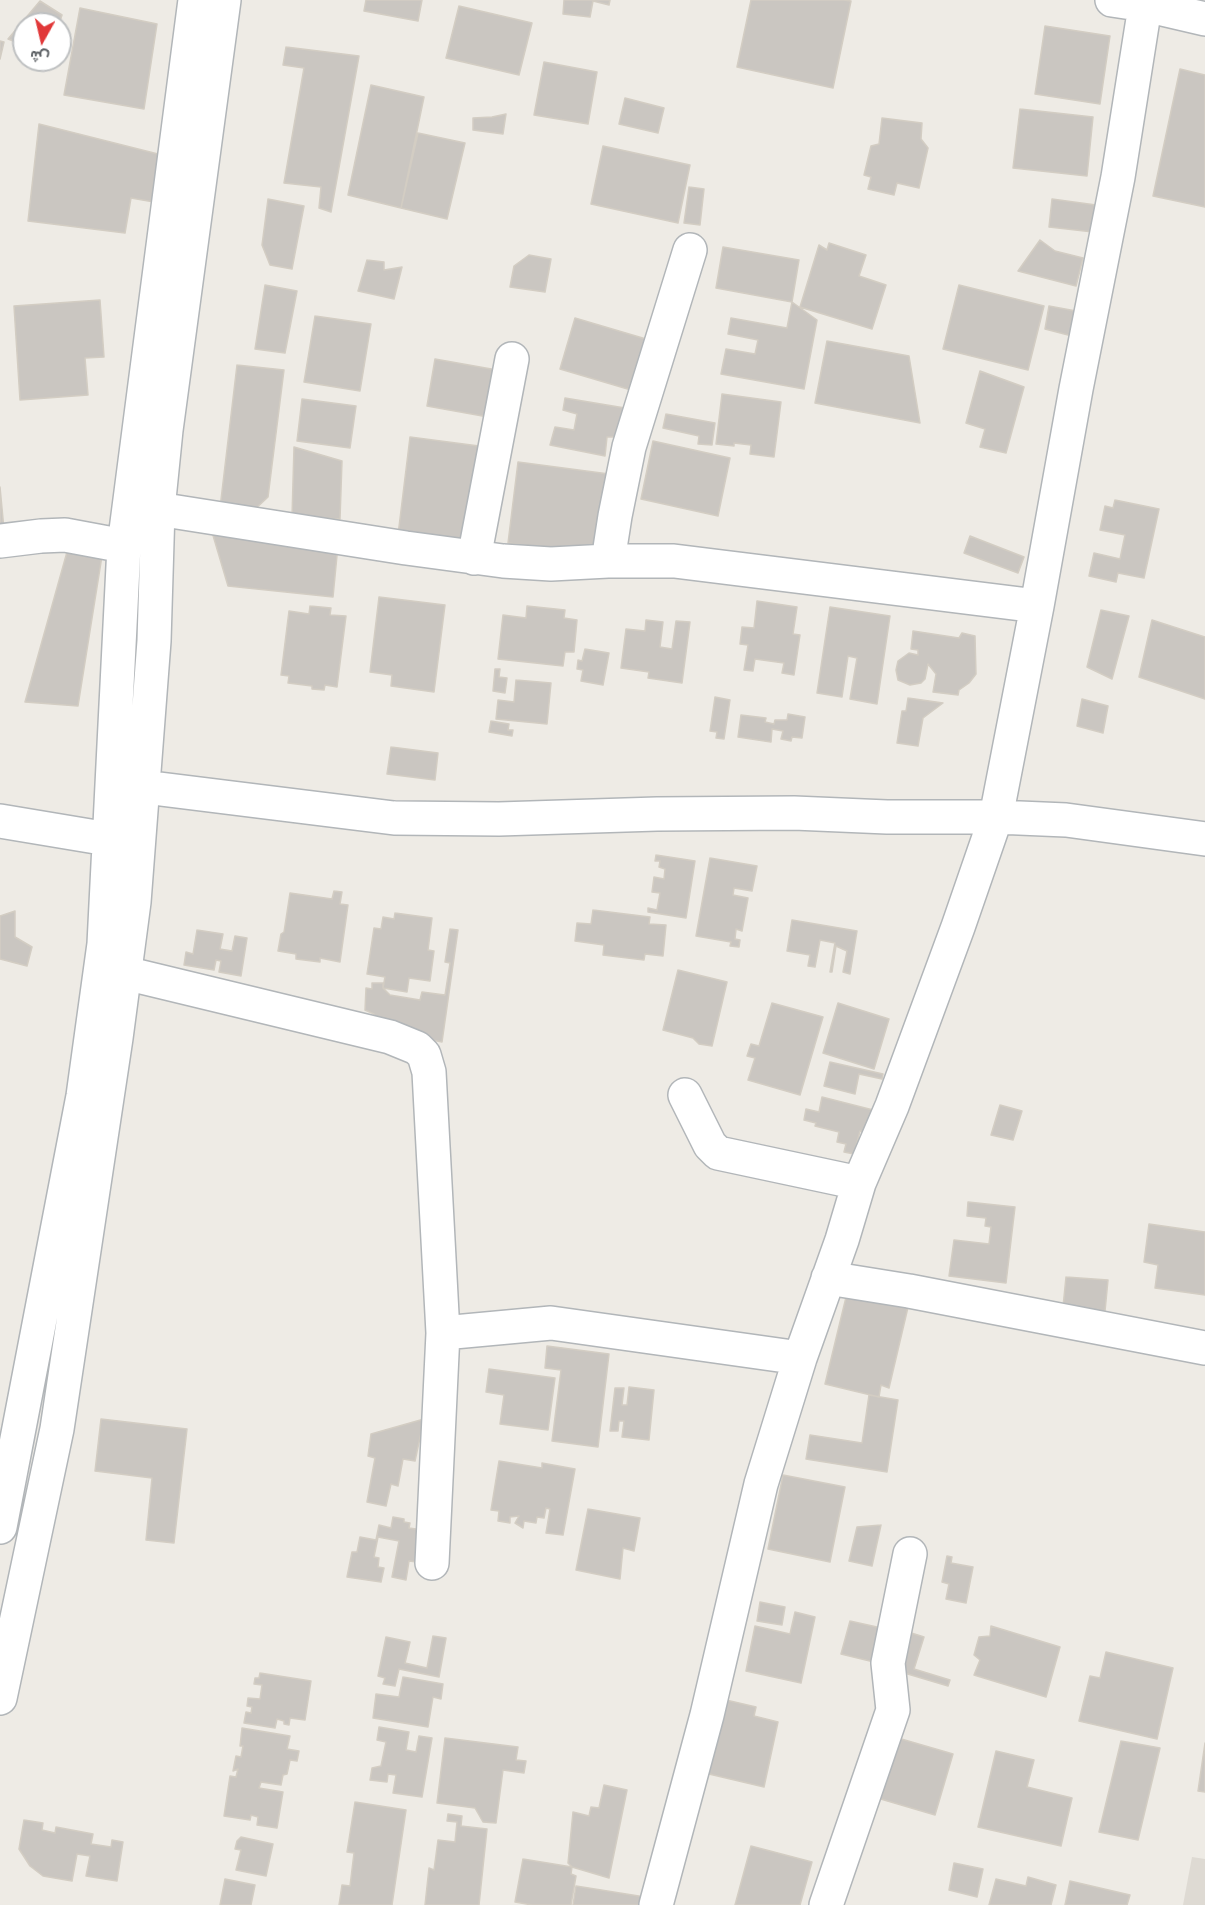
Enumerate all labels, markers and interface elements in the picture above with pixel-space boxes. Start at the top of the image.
north arrow [12,12,72,72]
text: ش [29,48,51,68]

